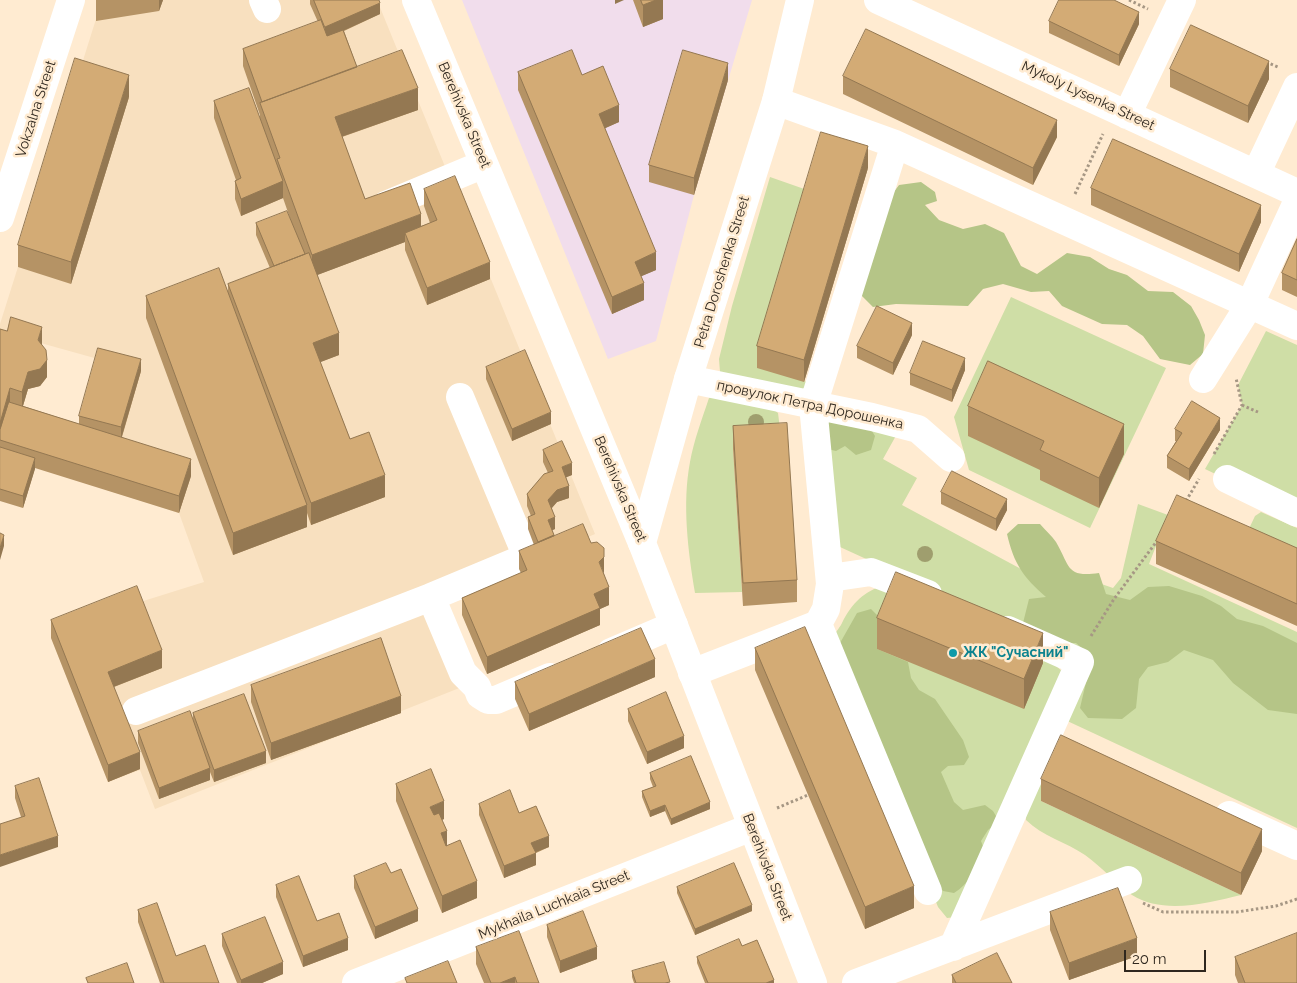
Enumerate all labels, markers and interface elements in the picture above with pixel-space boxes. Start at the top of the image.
street label: Vokzalna Street [12,58,60,160]
street label: Mykoly Lysenka Street [1019,58,1157,134]
street label: Berehivska Street [434,60,494,170]
street label: Petra Doroshenka Street [691,194,753,350]
street label: провулок Петра Дорошенка [715,377,905,433]
street label: Berehivska Street [590,434,650,544]
place label: ЖК "Сучасний" [963,645,1069,661]
marker: ЖК "Сучасний" [947,647,959,659]
street label: Berehivska Street [739,811,795,923]
street label: Mykhaila Luchkaia Street [476,867,632,943]
scale bar [1127,940,1210,972]
text: 20 m [1132,950,1167,968]

